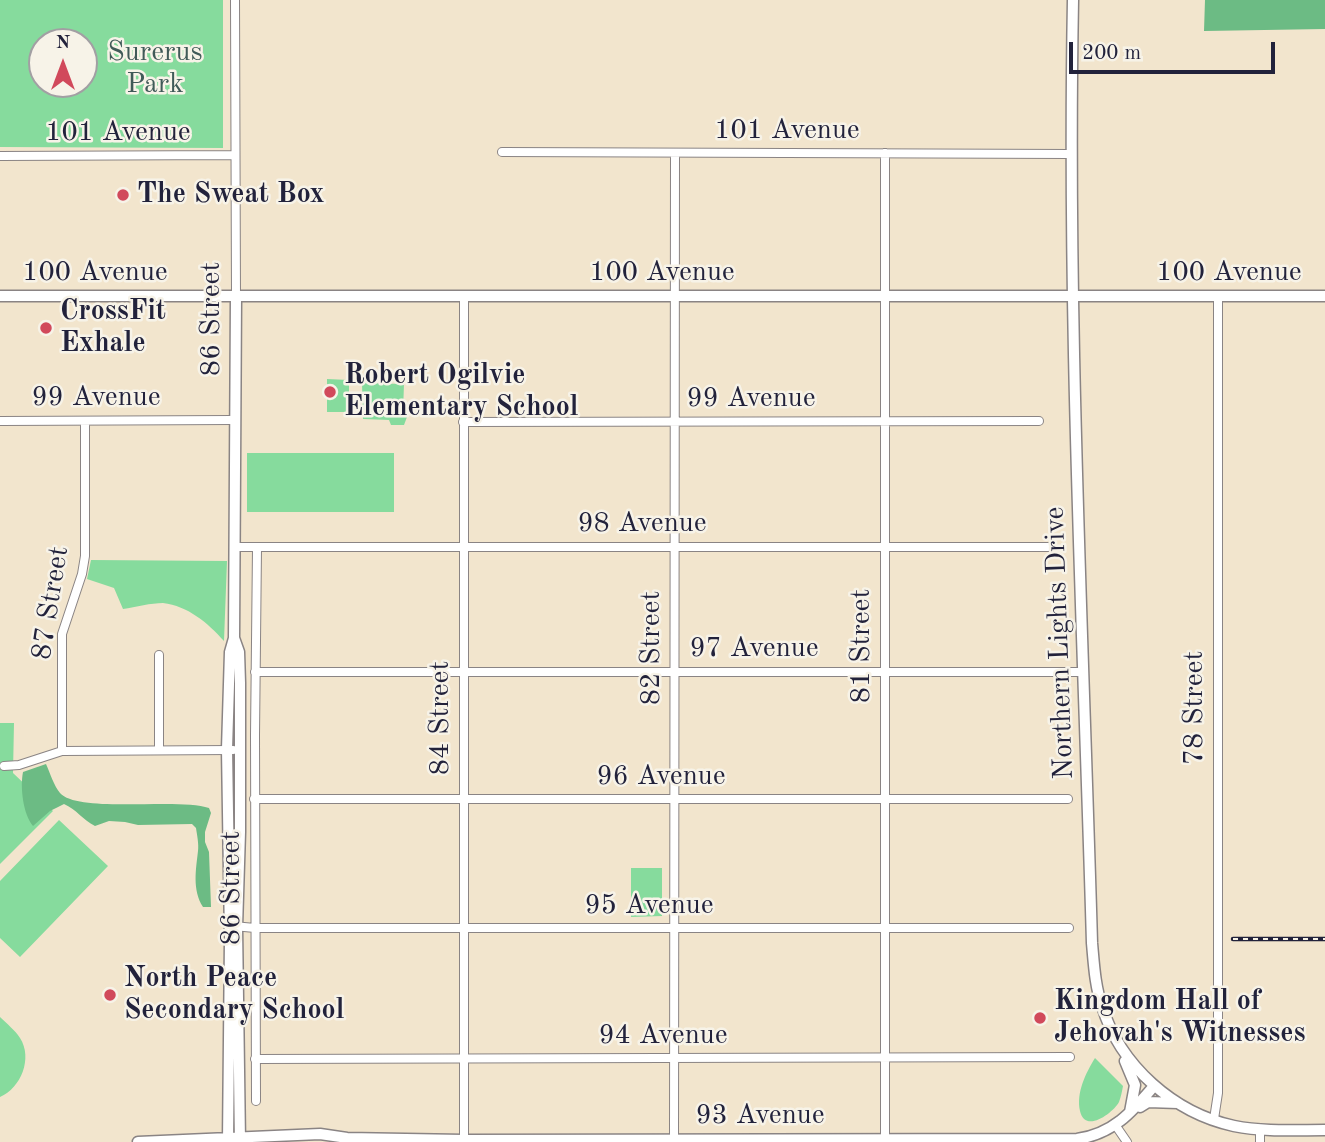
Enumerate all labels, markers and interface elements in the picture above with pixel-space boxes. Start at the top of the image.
north arrow [28,28,98,98]
scale bar [1073,28,1280,72]
text: N [56,34,70,53]
park label: Surerus Park [107,36,203,102]
text: 200 m [1082,43,1141,64]
street label: 101 Avenue [714,114,860,148]
street label: 101 Avenue [45,116,191,150]
place label: The Sweat Box [137,178,324,212]
marker: The Sweat Box [115,187,131,203]
street label: 100 Avenue [22,256,168,290]
street label: 100 Avenue [589,256,735,290]
street label: 100 Avenue [1156,256,1302,290]
street label: 86 Street [195,262,229,376]
place label: CrossFit Exhale [60,295,166,361]
marker: CrossFit Exhale [38,320,54,336]
place label: Robert Ogilvie Elementary School [344,359,578,425]
street label: 99 Avenue [31,381,161,415]
street label: 99 Avenue [686,382,816,416]
marker: Robert Ogilvie Elementary School [322,384,338,400]
street label: Northern Lights Drive [1038,506,1082,780]
street label: 98 Avenue [577,507,707,541]
street label: 87 Street [25,544,77,662]
street label: 81 Street [845,589,879,703]
street label: 82 Street [635,591,669,705]
street label: 97 Avenue [689,632,819,666]
street label: 78 Street [1178,651,1212,765]
street label: 84 Street [424,661,458,775]
street label: 96 Avenue [596,760,726,794]
street label: 86 Street [215,831,249,945]
street label: 95 Avenue [584,889,714,923]
place label: North Peace Secondary School [124,962,344,1028]
place label: Kingdom Hall of Jehovah's Witnesses [1054,985,1305,1051]
marker: North Peace Secondary School [102,987,118,1003]
marker: Kingdom Hall of Jehovah's Witnesses [1032,1010,1048,1026]
street label: 94 Avenue [598,1019,728,1053]
street label: 93 Avenue [695,1099,825,1133]

